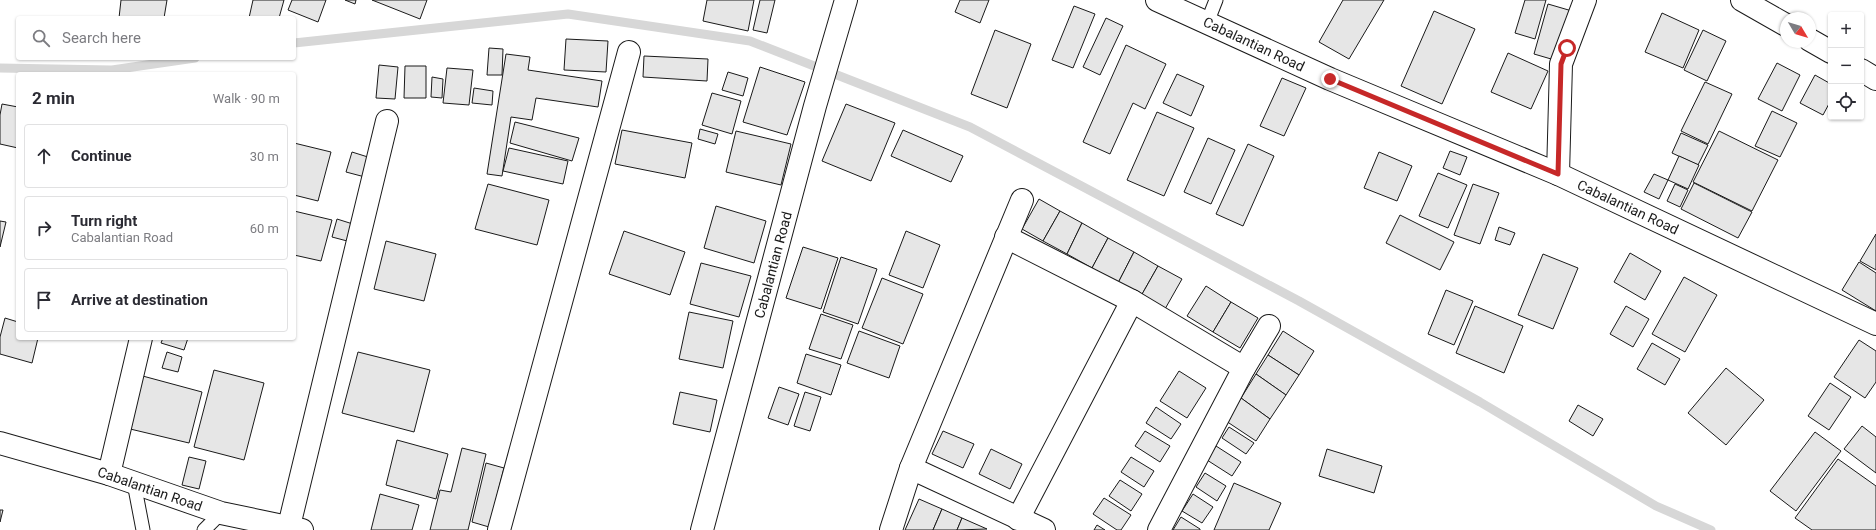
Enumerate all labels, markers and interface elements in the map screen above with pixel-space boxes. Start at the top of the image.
north arrow [1780,12,1816,48]
map controls [1828,12,1864,120]
button: + [1828,12,1864,48]
street label: Cabalantian Road [1201,14,1307,74]
search box [16,16,296,60]
icon: search [30,27,52,49]
text: Search here [62,29,141,47]
route start [1558,39,1576,57]
button: − [1828,48,1864,84]
route end [1321,70,1339,88]
button: locate [1828,84,1864,120]
text: 2 min [32,88,75,108]
text: Walk · 90 m [213,91,280,106]
icon: ahead [33,145,55,167]
text: Continue [71,147,132,165]
text: 30 m [250,149,279,164]
street label: Cabalantian Road [1575,177,1681,237]
street label: Cabalantian Road [751,210,795,320]
text: Turn right [71,212,137,230]
icon: right [33,217,55,239]
text: 60 m [250,221,279,236]
text: Cabalantian Road [71,230,173,245]
icon: arrive [33,289,55,311]
text: Arrive at destination [71,291,208,309]
street label: Cabalantian Road [95,464,205,514]

